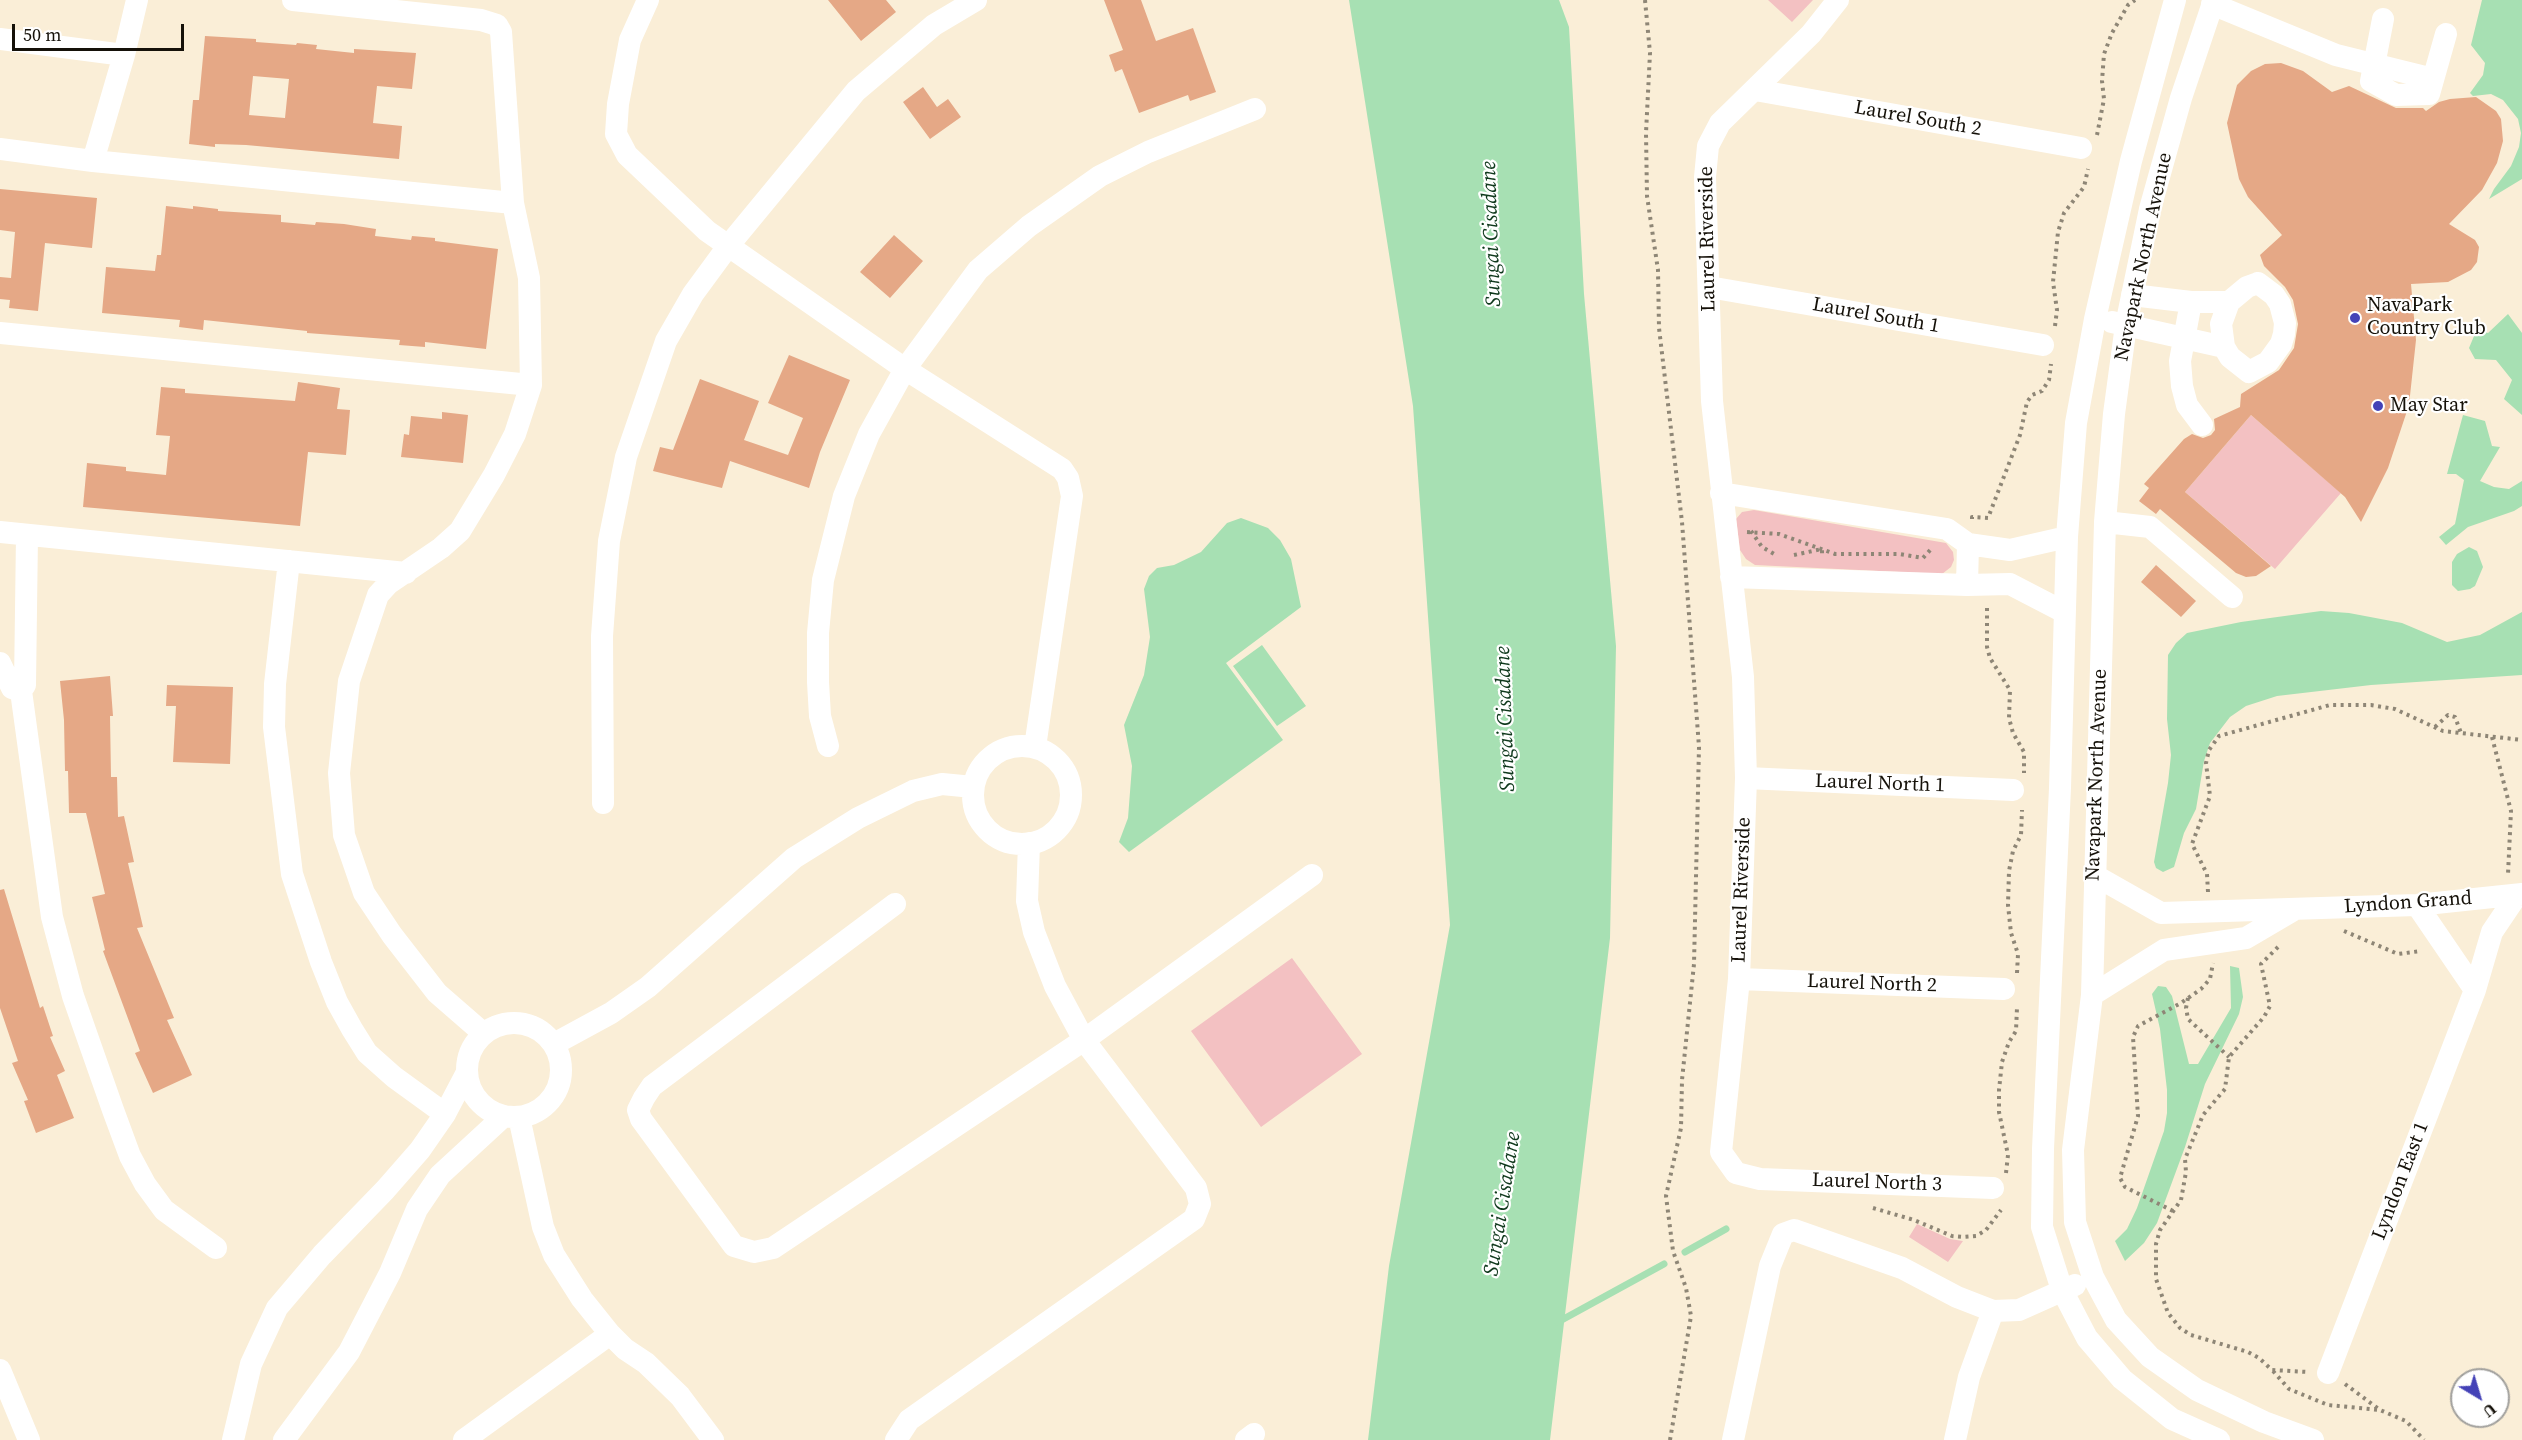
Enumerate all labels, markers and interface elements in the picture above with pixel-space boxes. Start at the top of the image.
scale bar [15,12,188,50]
text: 50 m [23,22,61,47]
street label: Laurel South 2 [1853,96,1983,142]
street label: Navapark North Avenue [2110,151,2178,363]
water label: Sungai Cisadane [1477,161,1507,307]
street label: Laurel Riverside [1695,166,1721,312]
street label: Laurel South 1 [1811,293,1941,339]
place label: NavaPark Country Club [2367,294,2486,341]
marker: NavaPark Country Club [2348,311,2362,325]
place label: May Star [2390,394,2468,418]
marker: May Star [2371,399,2385,413]
water label: Sungai Cisadane [1491,646,1521,792]
street label: Navapark North Avenue [2081,668,2113,882]
street label: Laurel North 1 [1815,770,1945,798]
street label: Laurel Riverside [1727,817,1757,963]
street label: Lyndon Grand [2343,887,2473,919]
street label: Laurel North 2 [1807,970,1937,998]
street label: Lyndon East 1 [2367,1118,2435,1244]
water label: Sungai Cisadane [1479,1130,1527,1278]
street label: Laurel North 3 [1812,1169,1942,1197]
north arrow [2450,1368,2510,1428]
text: U [2478,1398,2501,1423]

